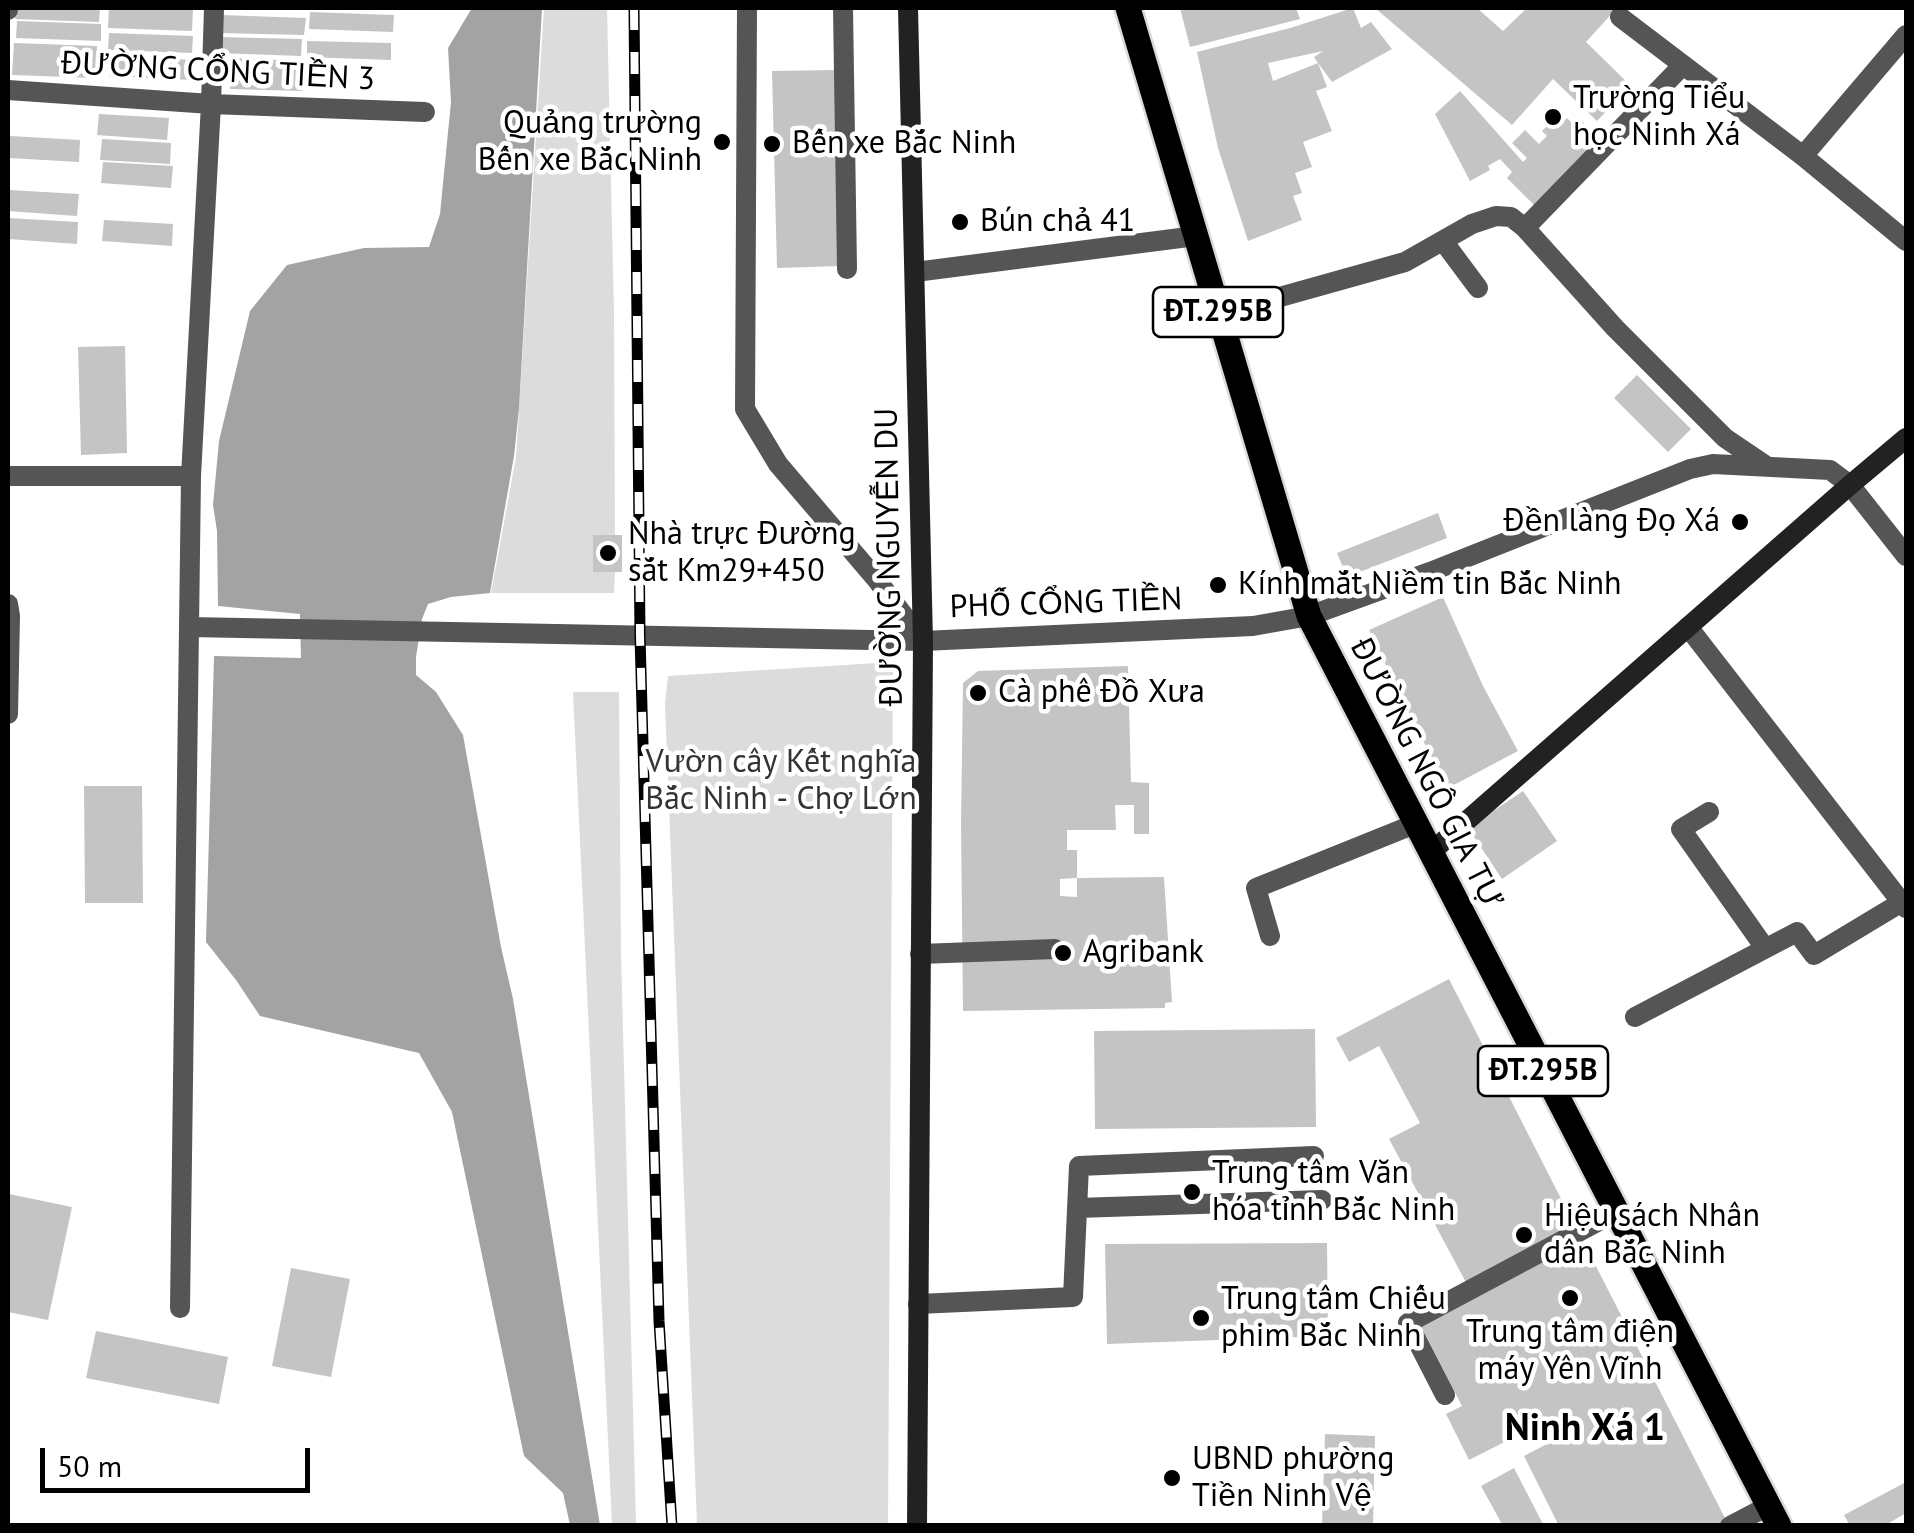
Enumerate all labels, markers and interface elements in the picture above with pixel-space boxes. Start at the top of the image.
street label: ĐƯỜNG CỔNG TIỀN 3 [60,45,376,99]
place label: Trường Tiểu học Ninh Xá [1573,80,1745,155]
place label: Quảng trường Bến xe Bắc Ninh [478,105,702,180]
marker: Trường Tiểu học Ninh Xá [1542,106,1564,128]
place label: Bến xe Bắc Ninh [792,125,1016,163]
marker: Quảng trường Bến xe Bắc Ninh [711,131,733,153]
marker: Bến xe Bắc Ninh [761,133,783,155]
place label: Bún chả 41 [980,203,1135,241]
marker: Bún chả 41 [949,211,971,233]
road number: ĐT.295B [1153,287,1283,337]
street label: ĐƯỜNG NGUYỄN DU [868,407,912,707]
place label: Đền làng Đọ Xá [1504,503,1720,541]
marker: Đền làng Đọ Xá [1729,511,1751,533]
place label: Nhà trực Đường sắt Km29+450 [628,516,856,591]
marker: Nhà trực Đường sắt Km29+450 [597,542,619,564]
place label: Kính mắt Niềm tin Bắc Ninh [1238,566,1621,604]
marker: Kính mắt Niềm tin Bắc Ninh [1207,574,1229,596]
street label: PHỐ CỔNG TIỀN [949,581,1183,627]
street label: ĐƯỜNG NGÔ GIA TỰ [1341,632,1511,916]
place label: Cà phê Đồ Xưa [998,674,1205,712]
marker: Cà phê Đồ Xưa [967,682,989,704]
park label: Vườn cây Kết nghĩa Bắc Ninh - Chợ Lớn [645,744,917,819]
place label: Agribank [1083,934,1204,972]
marker: Agribank [1052,942,1074,964]
road number: ĐT.295B [1478,1046,1608,1096]
place label: Trung tâm Văn hóa tỉnh Bắc Ninh [1212,1155,1455,1230]
marker: Trung tâm Văn hóa tỉnh Bắc Ninh [1181,1181,1203,1203]
place label: Hiệu sách Nhân dân Bắc Ninh [1544,1198,1760,1273]
marker: Hiệu sách Nhân dân Bắc Ninh [1513,1224,1535,1246]
place label: Trung tâm Chiếu phim Bắc Ninh [1221,1281,1446,1356]
marker: Trung tâm điện máy Yên Vĩnh [1559,1287,1581,1309]
marker: Trung tâm Chiếu phim Bắc Ninh [1190,1307,1212,1329]
place label: Trung tâm điện máy Yên Vĩnh [1466,1314,1674,1389]
district label: Ninh Xá 1 [1505,1406,1665,1452]
scale bar [45,1428,315,1490]
place label: UBND phường Tiền Ninh Vệ [1192,1441,1394,1516]
text: 50 m [57,1446,122,1485]
marker: UBND phường Tiền Ninh Vệ [1161,1467,1183,1489]

